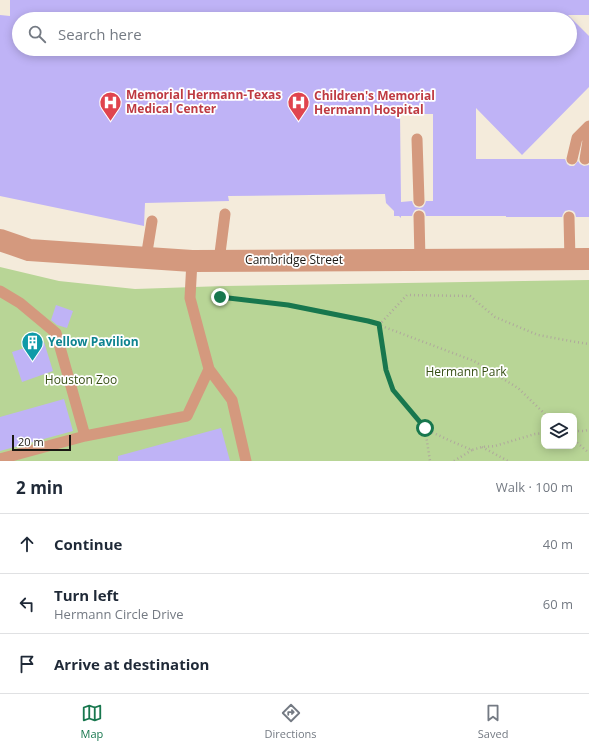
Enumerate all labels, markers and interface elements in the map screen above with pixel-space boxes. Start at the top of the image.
search box [12,12,577,56]
icon: search [26,23,48,45]
text: Search here [58,24,142,44]
place label: Memorial Hermann-Texas Medical Center [126,86,281,117]
place label: Children's Memorial Hermann Hospital [314,87,435,118]
hospital icon: Memorial Hermann-Texas Medical Center [98,89,124,122]
hospital icon: Children's Memorial Hermann Hospital [285,90,311,123]
street label: Cambridge Street [245,251,343,268]
route end [211,288,229,306]
building icon: Yellow Pavilion [20,329,46,362]
place label: Yellow Pavilion [48,333,139,350]
park label: Hermann Park [425,363,507,380]
park label: Houston Zoo [45,371,117,388]
map controls [541,413,577,449]
button: layers [541,413,577,449]
route start [416,419,434,437]
scale bar [12,433,71,452]
text: 20 m [18,434,44,449]
text: 2 min [16,476,63,499]
text: Walk · 100 m [496,478,573,496]
icon: ahead [16,533,38,555]
text: Continue [54,534,122,554]
text: 40 m [543,535,573,553]
text: Turn left [54,585,119,605]
icon: left [16,593,38,615]
text: 60 m [543,595,573,613]
text: Hermann Circle Drive [54,605,184,623]
icon: arrive [16,653,38,675]
text: Arrive at destination [54,654,209,674]
tab: Map [81,702,103,741]
tab: Directions [265,702,317,741]
tab: Saved [478,702,508,741]

